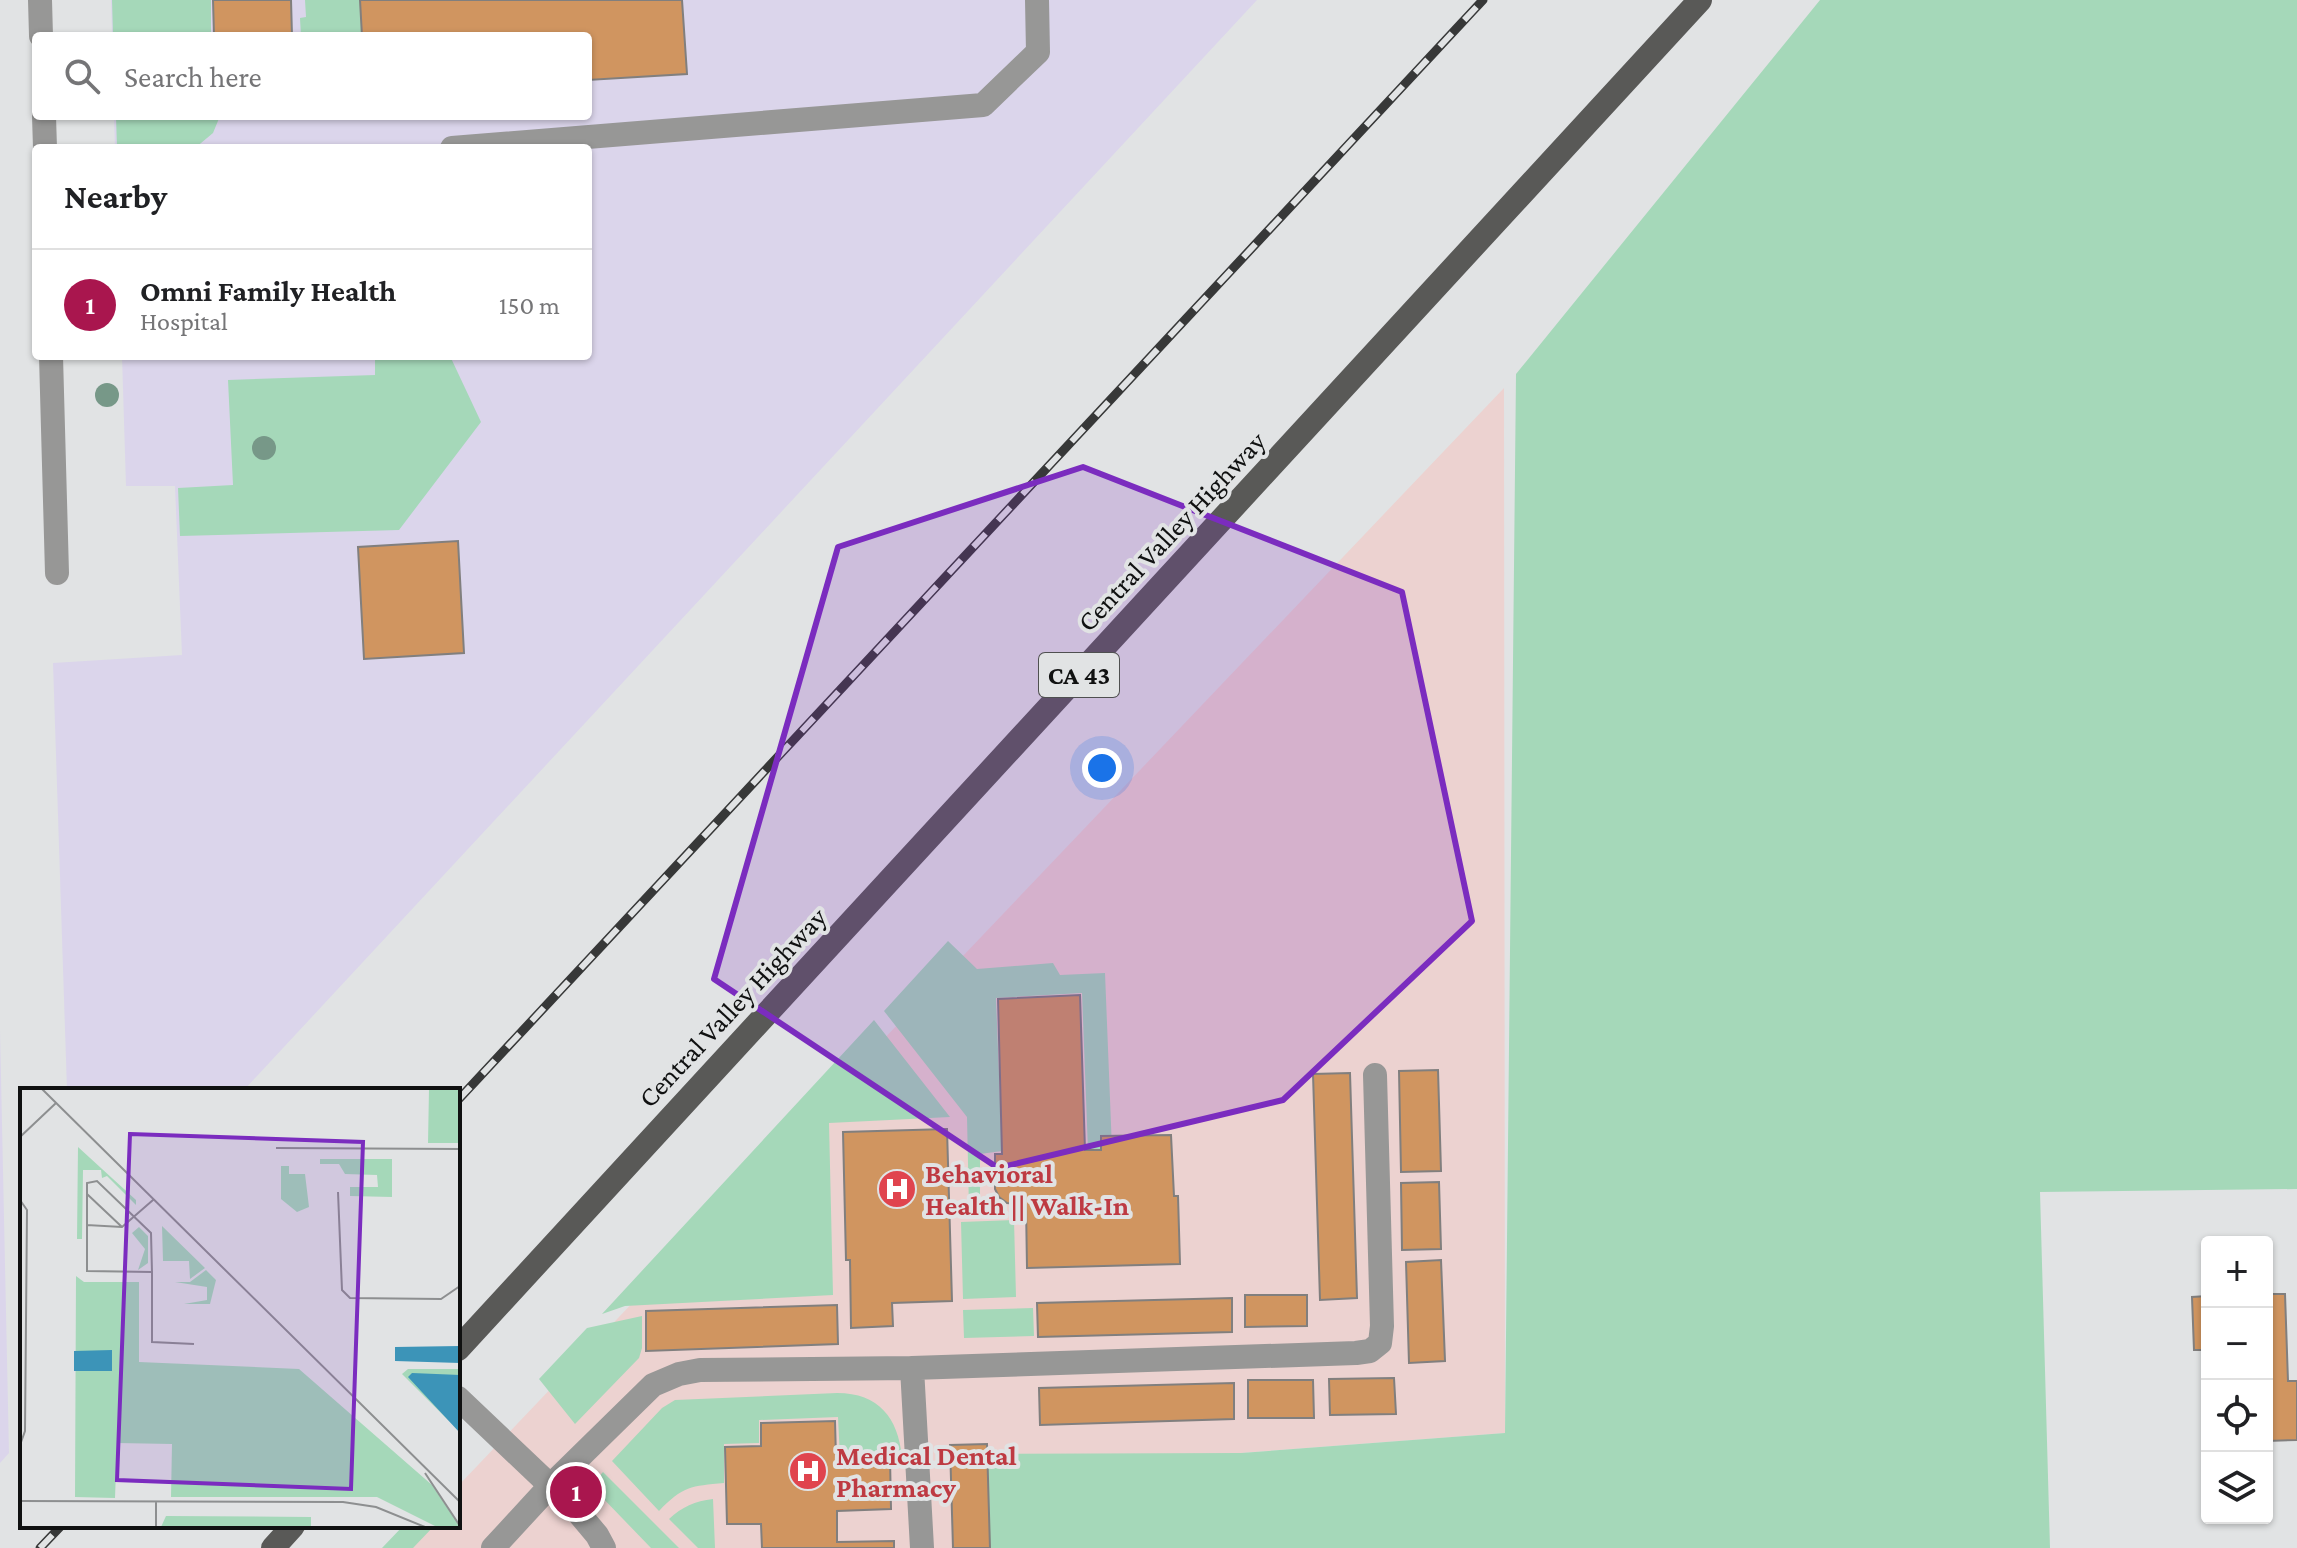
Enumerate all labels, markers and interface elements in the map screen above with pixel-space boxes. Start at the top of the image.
search box [32,32,592,120]
icon: search [60,54,104,98]
text: Search here [124,60,262,93]
text: Nearby [64,178,167,215]
text: Omni Family Health [140,274,396,307]
text: 1 [85,291,95,320]
text: 150 m [499,291,560,320]
text: Hospital [140,307,228,336]
street label: Central Valley Highway [1071,424,1272,637]
road number: CA 43 [1039,653,1119,697]
your location [1082,748,1122,788]
street label: Central Valley Highway [632,900,833,1113]
inset map [20,1088,460,1528]
place label: Behavioral Health || Walk-In [925,1158,1129,1221]
hospital icon: Behavioral Health || Walk-In [876,1168,918,1210]
map controls [2201,1236,2273,1524]
button: + [2201,1236,2273,1308]
button: − [2201,1308,2273,1380]
button: locate [2201,1380,2273,1452]
place label: Medical Dental Pharmacy [836,1440,1017,1503]
hospital icon: Medical Dental Pharmacy [787,1450,829,1492]
button: layers [2201,1452,2273,1524]
pin: 1 [550,1462,602,1522]

